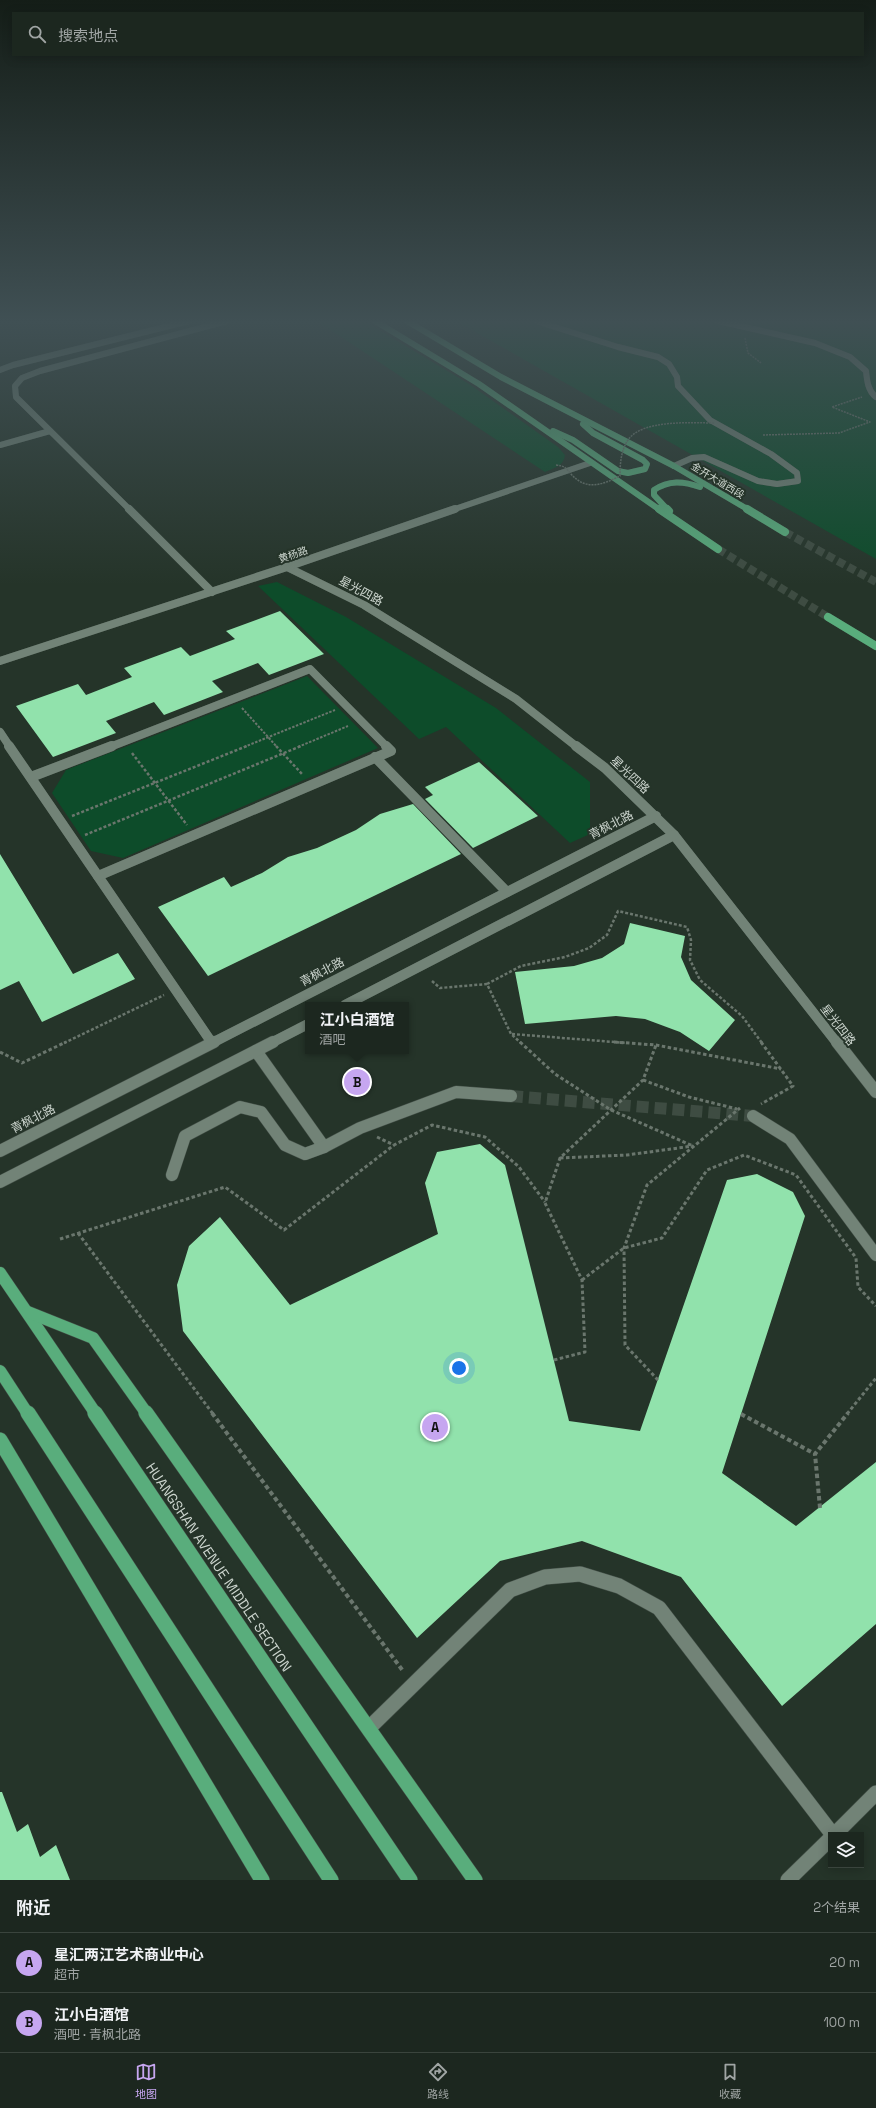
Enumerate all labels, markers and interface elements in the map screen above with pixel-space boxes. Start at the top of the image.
search box [12,12,864,56]
icon: search [26,23,48,45]
text: 搜索地点 [58,26,118,45]
street label: 金开大道西段 [689,459,747,501]
street label: 黄杨路 [277,543,309,566]
street label: 星光四路 [336,573,386,609]
street label: 星光四路 [607,753,653,797]
street label: 青枫北路 [586,807,636,843]
street label: 青枫北路 [297,954,347,990]
street label: 星光四路 [817,1001,859,1049]
popup [305,1002,409,1054]
text: 江小白酒馆 [319,1010,395,1029]
text: 酒吧 [319,1031,346,1048]
pin: B [344,1067,370,1097]
street label: 青枫北路 [8,1101,58,1137]
your location [449,1358,469,1378]
pin: A [422,1412,448,1442]
street label: HUANGSHAN AVENUE MIDDLE SECTION [142,1459,296,1675]
map controls [828,1832,864,1868]
button: layers [828,1832,864,1868]
text: 附近 [16,1897,50,1919]
text: 2个结果 [813,1899,860,1916]
text: 星汇两江艺术商业中心 [54,1945,204,1964]
text: A [25,1954,33,1971]
text: 20 m [829,1954,860,1971]
text: 超市 [54,1966,80,1983]
text: 江小白酒馆 [54,2005,129,2024]
text: B [25,2014,33,2031]
text: 100 m [823,2014,860,2031]
text: 酒吧 · 青枫北路 [54,2026,141,2043]
tab: 地图 [135,2061,157,2101]
tab: 路线 [427,2061,449,2101]
tab: 收藏 [719,2061,741,2101]

